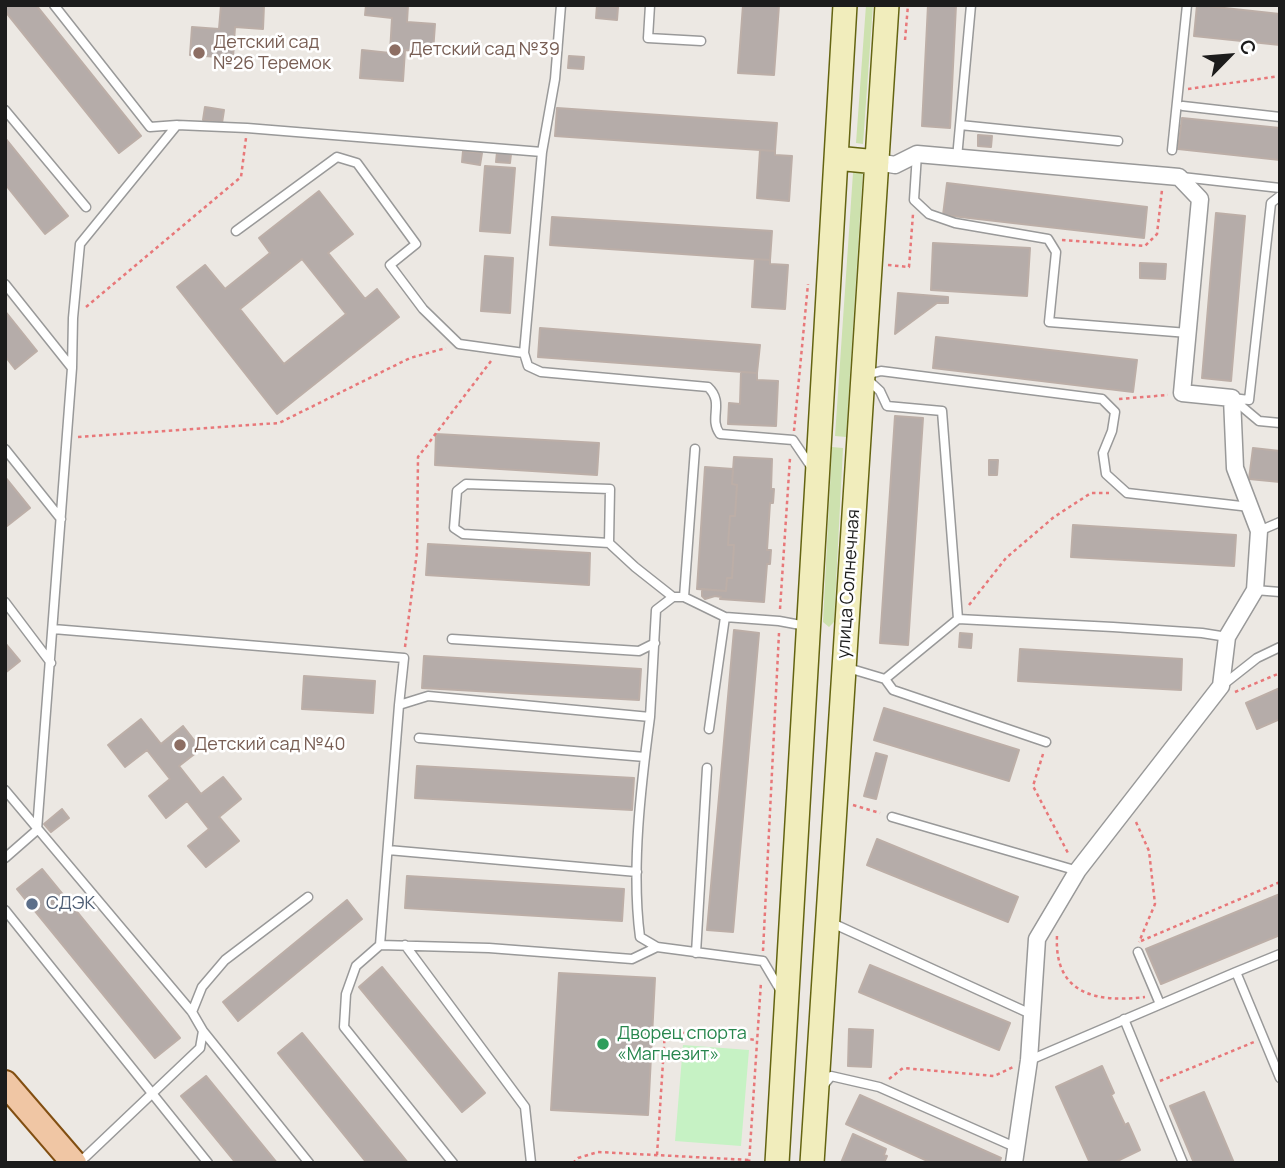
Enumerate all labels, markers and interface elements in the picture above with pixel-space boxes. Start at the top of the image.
north arrow [1194,21,1264,91]
place label: Детский сад №26 Теремок [213,32,331,74]
text: С [1233,35,1263,59]
place label: Детский сад №39 [409,39,560,61]
marker: Детский сад №39 [387,42,403,58]
marker: Детский сад №26 Теремок [191,45,207,61]
street label: улица Солнечная [833,508,865,660]
place label: Детский сад №40 [194,734,345,756]
marker: Детский сад №40 [172,737,188,753]
place label: СДЭК [46,893,95,915]
marker: СДЭК [24,896,40,912]
place label: Дворец спорта «Магнезит» [617,1023,747,1066]
marker: Дворец спорта «Магнезит» [595,1036,611,1052]

